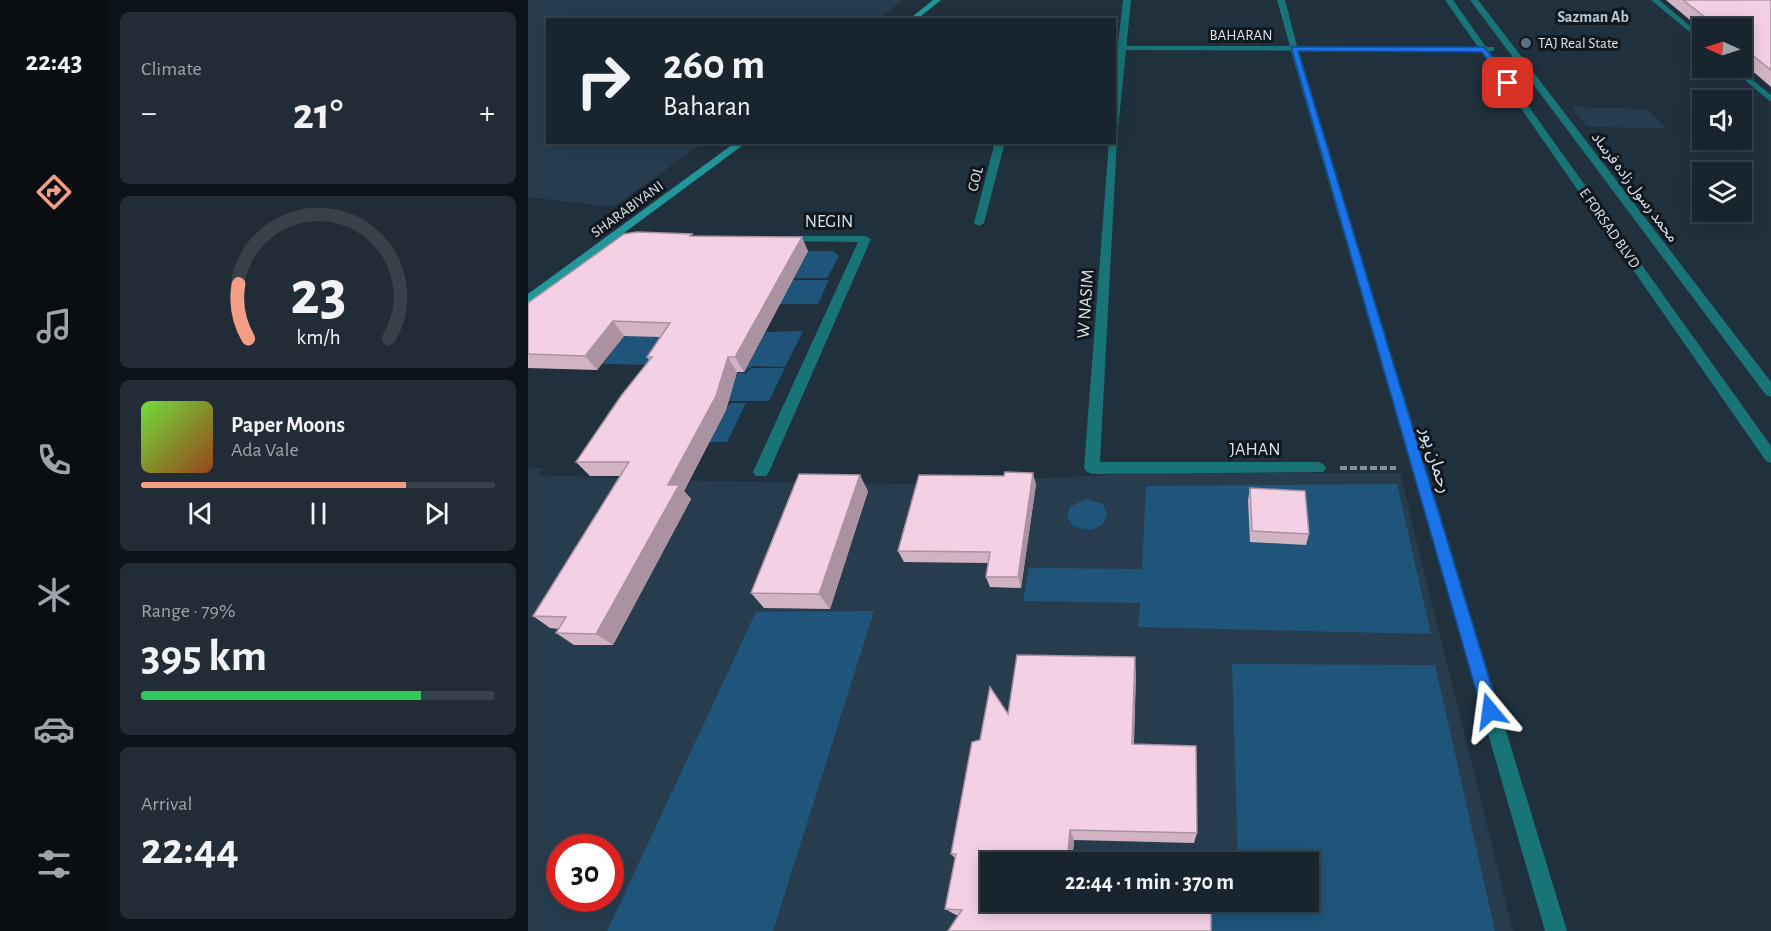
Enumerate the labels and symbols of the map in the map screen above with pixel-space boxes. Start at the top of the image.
district label: Sazman Ab [1557,9,1629,25]
north arrow [1692,18,1752,78]
street label: BAHARAN [1210,28,1272,43]
marker: TAJ Real State [1519,36,1533,50]
place label: TAJ Real State [1538,36,1619,51]
pin [1482,57,1533,108]
street label: محمد رسول زاده فرساد [1588,130,1681,246]
street label: GOL [965,164,986,193]
street label: SHARABIYANI [588,178,666,241]
street label: E FORSAD BLVD [1577,186,1643,271]
street label: NEGIN [805,213,853,231]
street label: W NASIM [1075,269,1097,339]
street label: رحمان پور [1415,424,1454,496]
street label: JAHAN [1230,441,1281,459]
position arrow [1458,679,1522,743]
speed limit sign: 30 [546,834,624,912]

